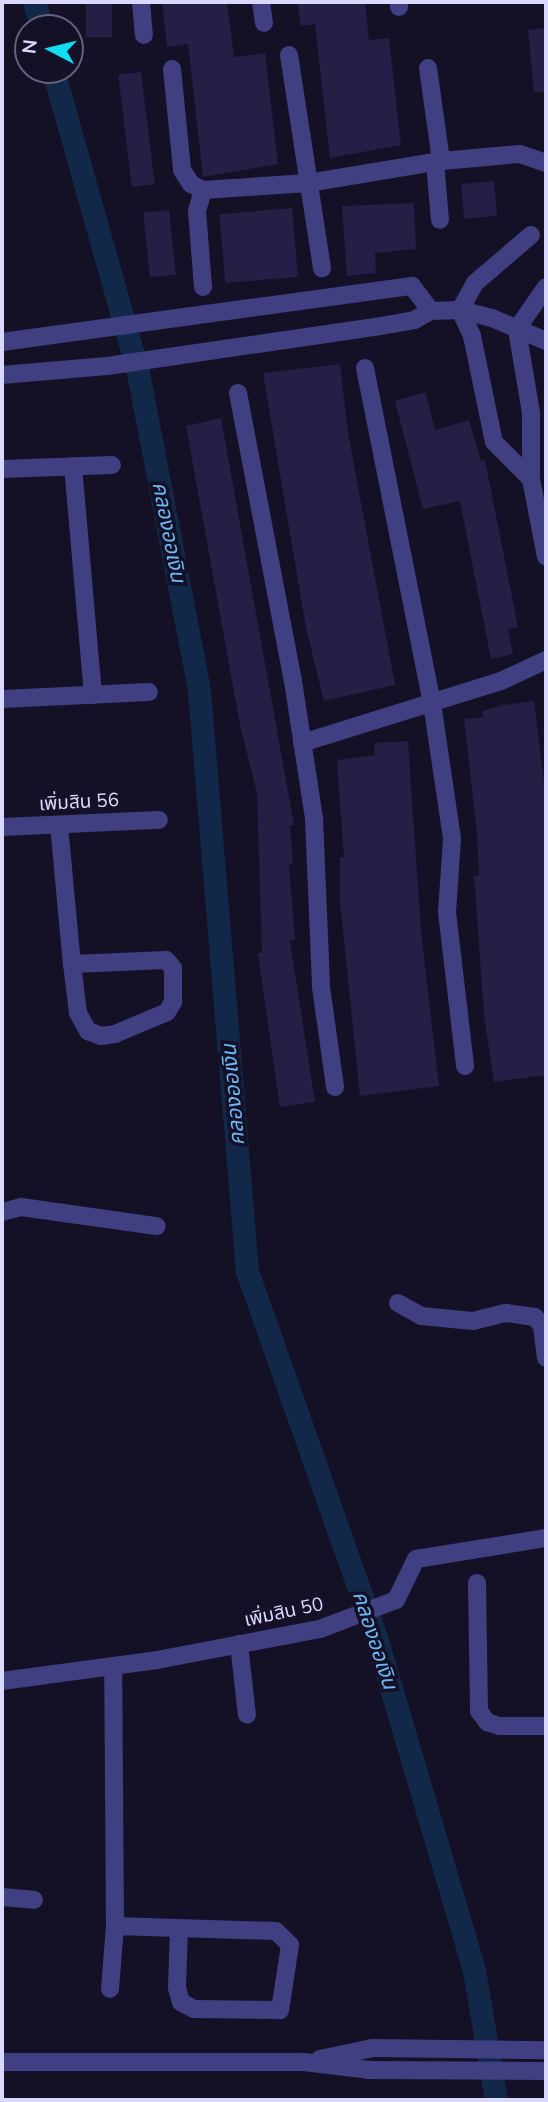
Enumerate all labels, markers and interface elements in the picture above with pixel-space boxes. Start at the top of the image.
north arrow [14,14,84,84]
text: N [16,38,44,55]
water label: คลองออเงิน [147,480,191,584]
street label: เพิ่มสิน 56 [38,790,120,816]
water label: คลองออเงิน [216,1043,250,1147]
water label: คลองออเงิน [347,1588,403,1692]
street label: เพิ่มสิน 50 [242,1594,326,1632]

